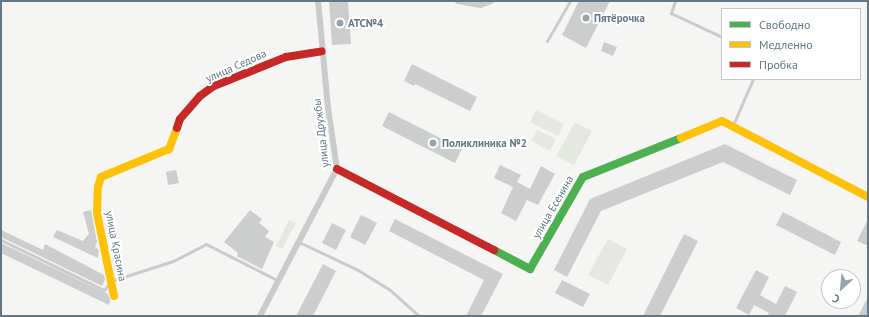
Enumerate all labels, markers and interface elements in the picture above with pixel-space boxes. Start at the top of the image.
legend [721,8,861,80]
place label: Пятёрочка [594,11,645,25]
marker: Пятёрочка [581,13,591,23]
place label: АТС№4 [348,16,383,30]
text: Свободно [759,17,810,32]
marker: АТС№4 [335,18,345,28]
text: Медленно [759,37,813,52]
street label: улица Седова [204,47,268,85]
text: Пробка [759,57,798,72]
street label: улица Дружбы [310,98,332,168]
place label: Поликлиника №2 [442,136,527,150]
marker: Поликлиника №2 [427,137,439,149]
street label: улица Есенина [530,173,576,241]
street label: улица Красина [103,210,129,282]
north arrow [821,269,861,309]
text: С [830,291,842,306]

